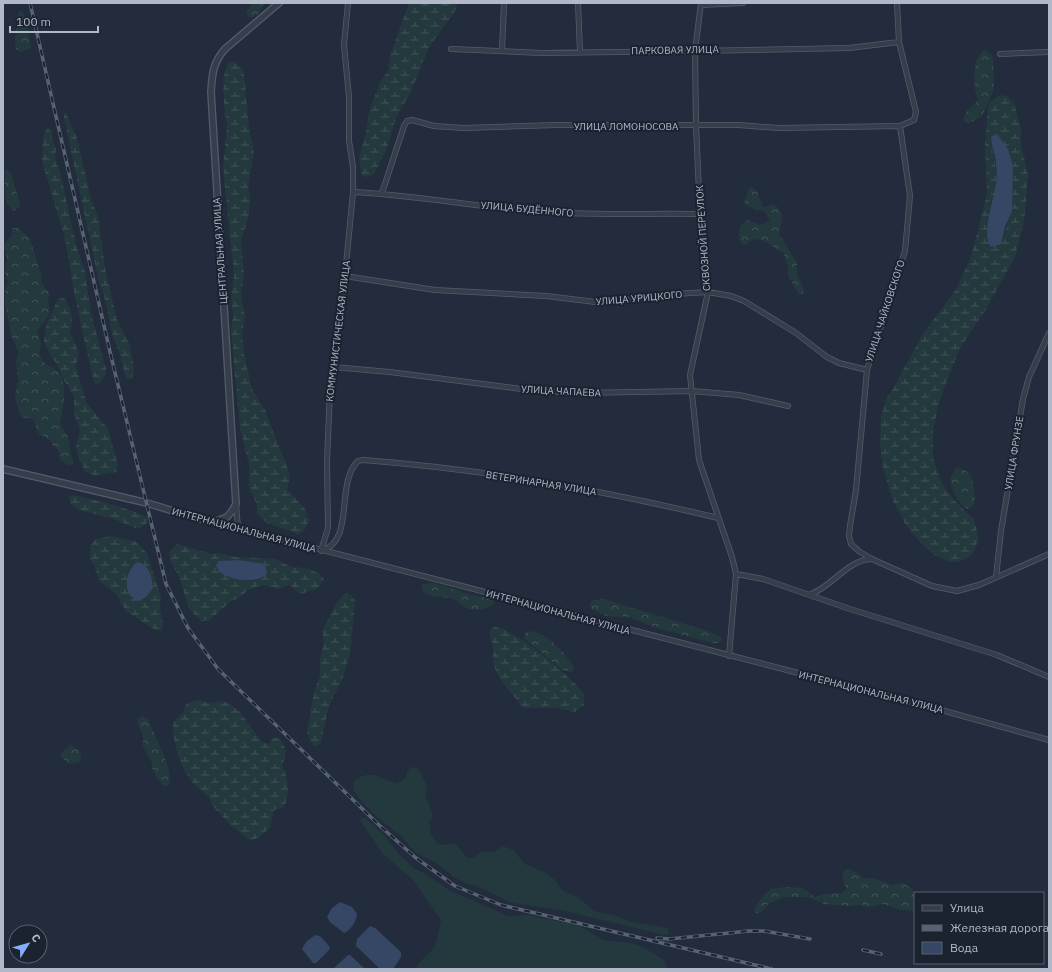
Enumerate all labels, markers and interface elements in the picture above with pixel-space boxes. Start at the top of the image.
scale bar [10,8,98,34]
text: 100 m [16,14,51,29]
street label: ПАРКОВАЯ УЛИЦА [631,43,719,57]
street label: УЛИЦА ЛОМОНОСОВА [574,120,679,133]
street label: СКВОЗНОЙ ПЕРЕУЛОК [693,184,713,292]
street label: ЦЕНТРАЛЬНАЯ УЛИЦА [210,197,230,305]
street label: УЛИЦА БУДЁННОГО [480,198,574,220]
street label: УЛИЦА ЧАЙКОВСКОГО [862,258,908,364]
street label: КОММУНИСТИЧЕСКАЯ УЛИЦА [323,259,353,402]
street label: УЛИЦА УРИЦКОГО [595,288,683,308]
street label: УЛИЦА ЧАПАЕВА [521,382,602,400]
street label: УЛИЦА ФРУНЗЕ [1002,415,1026,491]
street label: ВЕТЕРИНАРНАЯ УЛИЦА [485,468,598,498]
street label: ИНТЕРНАЦИОНАЛЬНАЯ УЛИЦА [170,504,318,556]
street label: ИНТЕРНАЦИОНАЛЬНАЯ УЛИЦА [484,586,632,638]
street label: ИНТЕРНАЦИОНАЛЬНАЯ УЛИЦА [797,668,945,716]
legend [914,892,1044,964]
text: Улица [950,900,984,915]
text: Железная дорога [950,920,1050,935]
north arrow [8,924,48,964]
text: С [28,931,44,945]
text: Вода [950,940,979,955]

